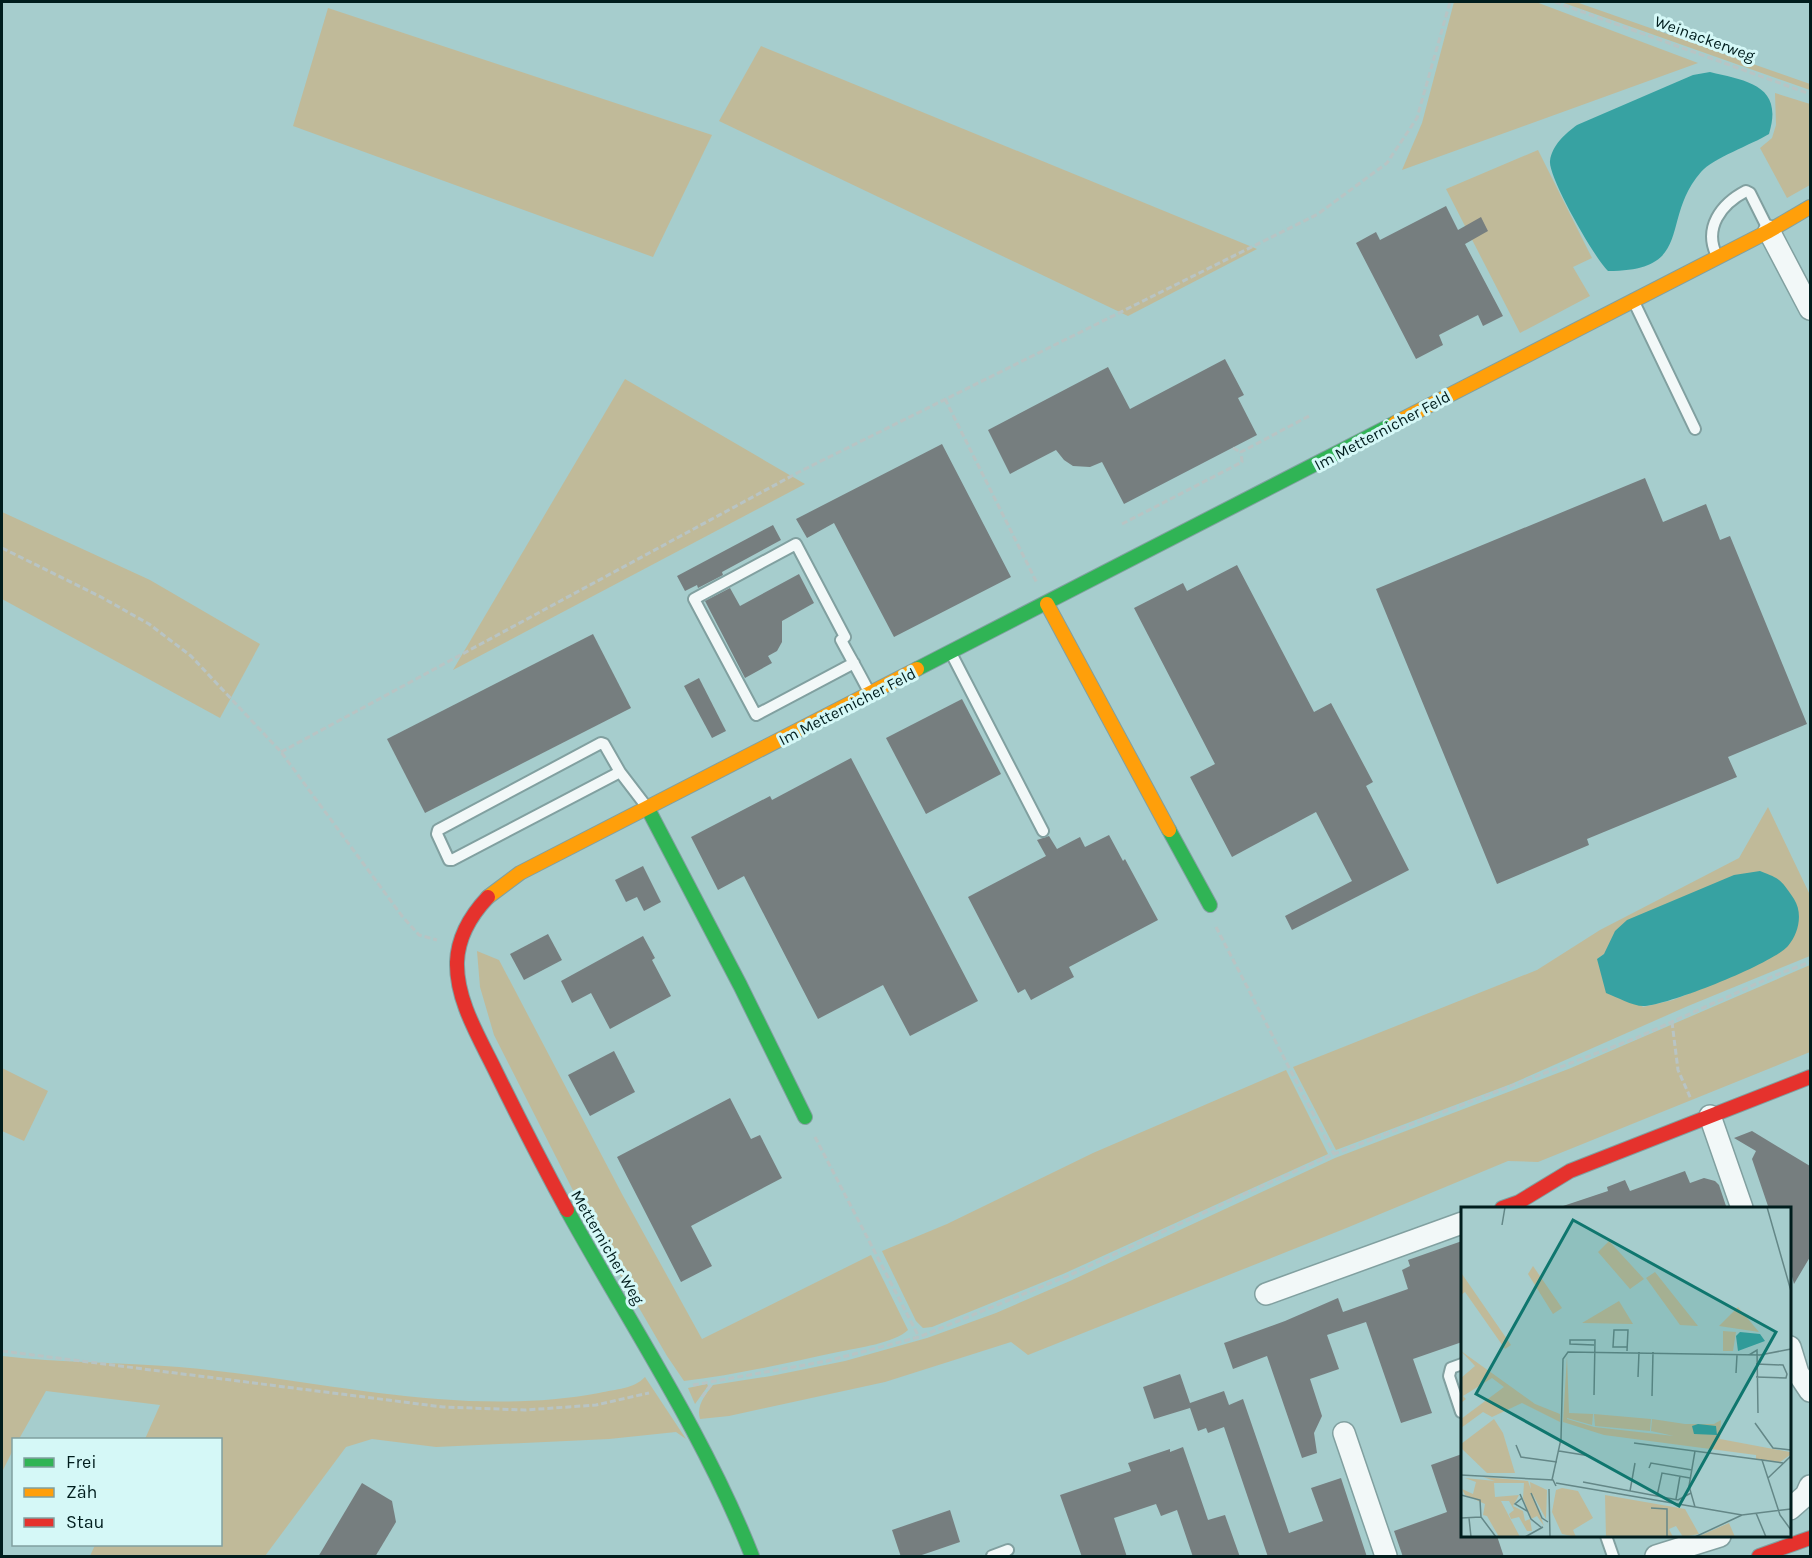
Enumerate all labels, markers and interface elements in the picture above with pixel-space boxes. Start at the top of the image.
street label: Weinackerweg [1652,12,1758,65]
street label: Im Metternicher Feld [1311,387,1453,474]
street label: Im Metternicher Feld [776,664,919,749]
street label: Metternicher Weg [567,1187,648,1308]
inset map [1461,1207,1791,1537]
legend [12,1438,222,1546]
text: Frei [66,1451,97,1473]
text: Zäh [66,1481,97,1503]
text: Stau [66,1511,104,1533]

